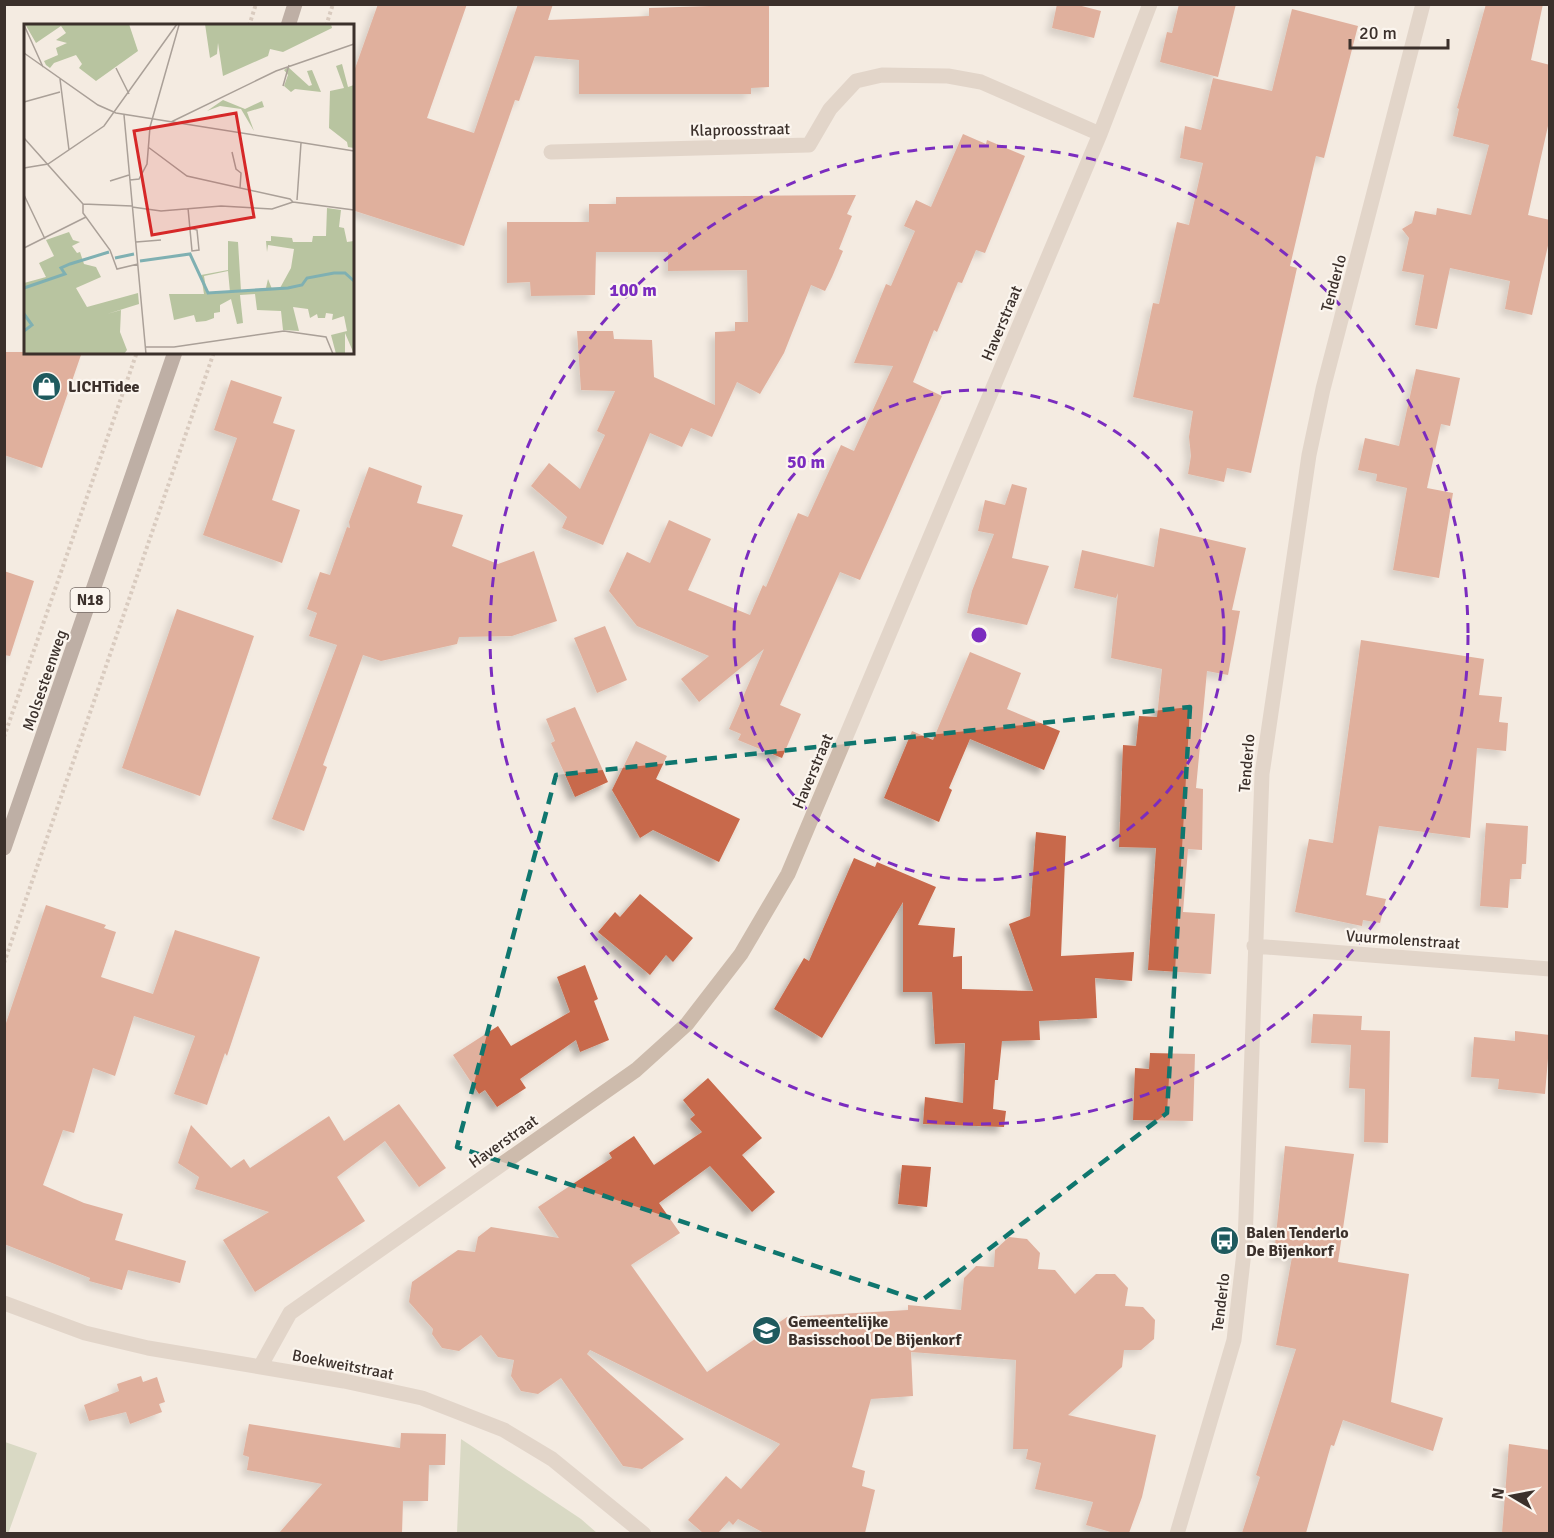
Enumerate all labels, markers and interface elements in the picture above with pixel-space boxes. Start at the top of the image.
scale bar [1350,12,1448,50]
text: 20 m [1359,22,1397,44]
inset map [24,24,354,354]
street label: Klaproosstraat [690,119,791,141]
street label: Tenderlo [1317,252,1351,314]
text: 100 m [609,279,657,301]
street label: Haverstraat [977,282,1027,364]
shop icon: LICHTidee [31,370,63,402]
place label: LICHTidee [68,377,140,397]
text: 50 m [787,451,825,473]
road number: N18 [70,588,110,612]
centre of rings [969,625,989,645]
street label: Molsesteenweg [18,627,72,734]
street label: Haverstraat [788,730,838,812]
street label: Tenderlo [1234,733,1260,793]
street label: Vuurmolenstraat [1345,926,1461,954]
street label: Haverstraat [465,1111,542,1173]
place label: Balen Tenderlo De Bijenkorf [1246,1223,1349,1261]
bus stop icon: Balen Tenderlo De Bijenkorf [1209,1225,1241,1257]
street label: Tenderlo [1208,1272,1234,1332]
place label: Gemeentelijke Basisschool De Bijenkorf [788,1312,962,1350]
school or university icon: Gemeentelijke Basisschool De Bijenkorf [751,1314,783,1346]
street label: Boekweitstraat [290,1345,396,1385]
north arrow [1482,1466,1542,1526]
text: N [1487,1486,1509,1501]

